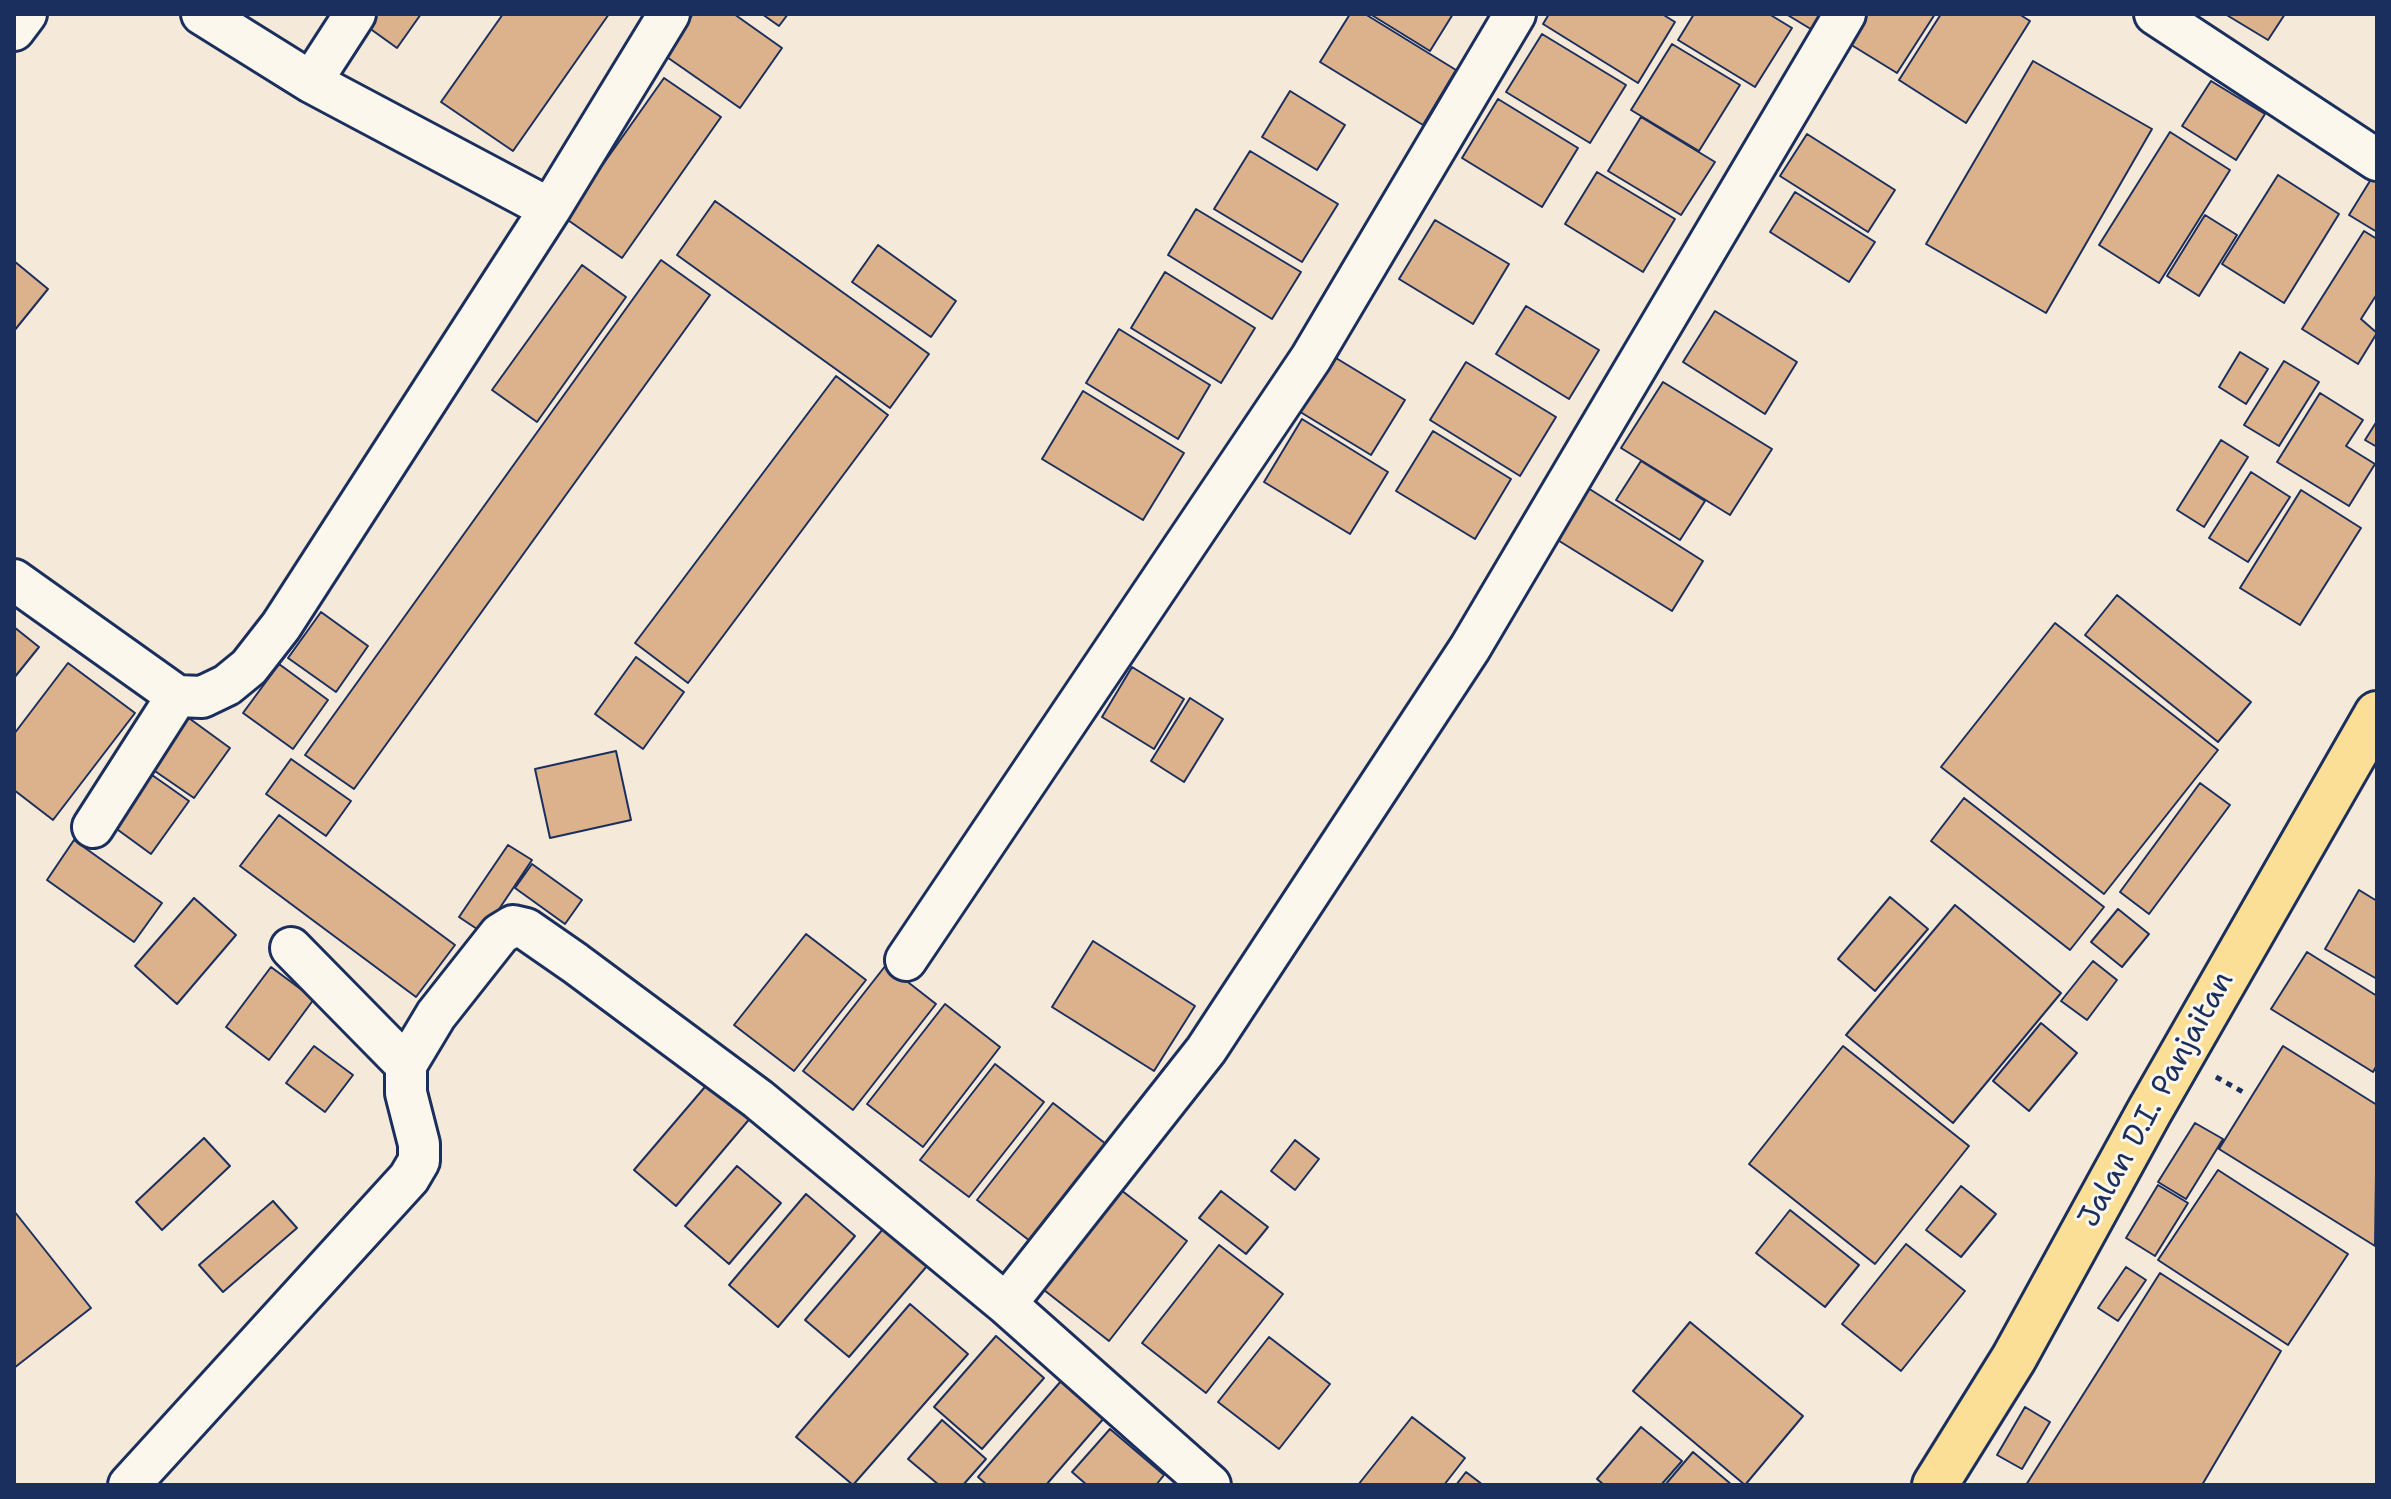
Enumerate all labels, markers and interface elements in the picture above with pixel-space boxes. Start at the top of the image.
street label: Jalan D.I. Panjaitan [2072,966,2242,1234]

